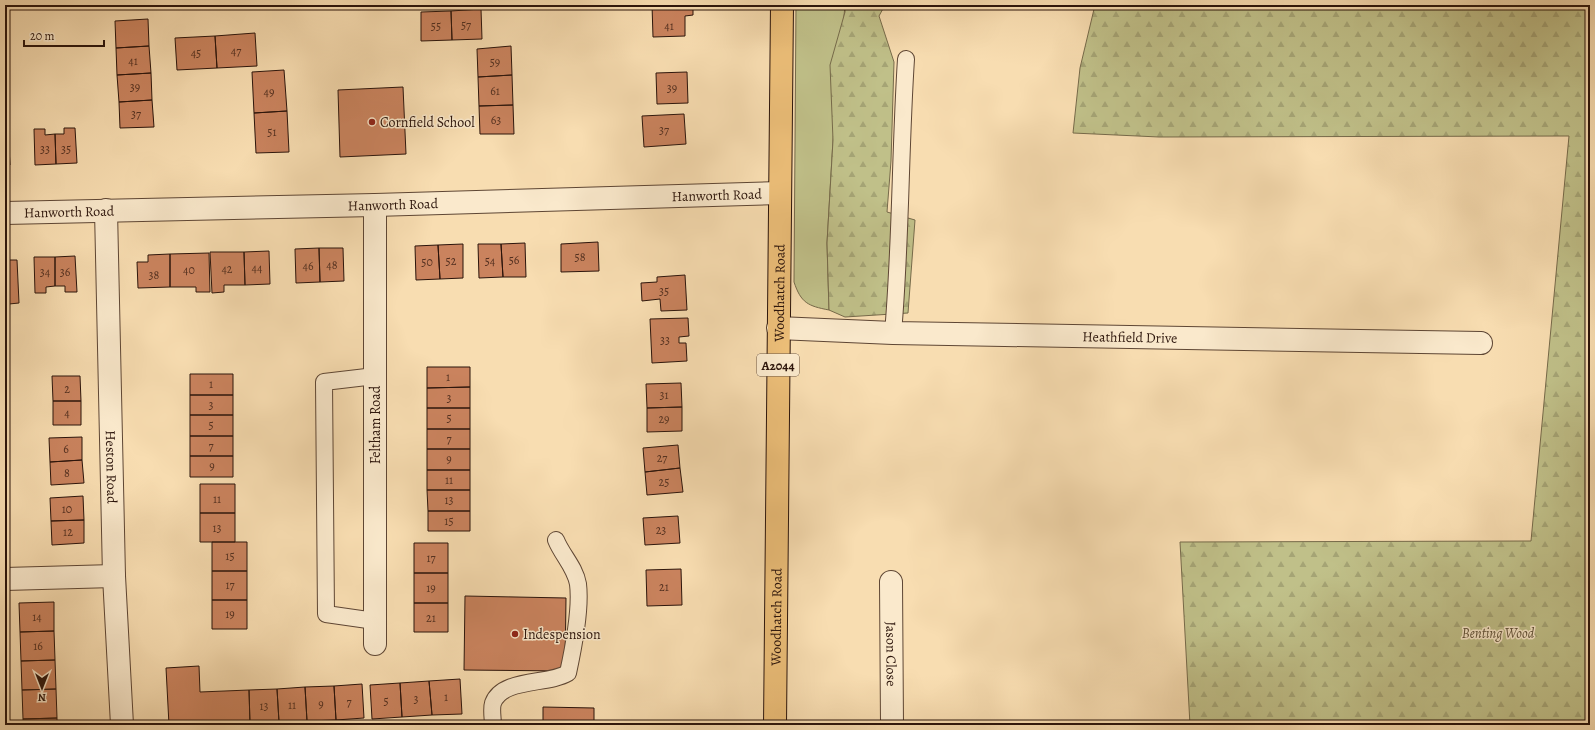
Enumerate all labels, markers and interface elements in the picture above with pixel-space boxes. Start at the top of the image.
house number: 57 [461,17,472,33]
house number: 55 [431,18,441,34]
house number: 41 [664,18,674,34]
scale bar [24,22,104,48]
text: 20 m [30,28,54,44]
house number: 47 [231,43,242,59]
house number: 45 [191,45,201,61]
house number: 41 [128,53,138,69]
house number: 59 [490,54,500,70]
house number: 39 [130,79,140,95]
house number: 39 [667,80,677,96]
house number: 61 [490,83,500,99]
house number: 49 [264,84,274,100]
house number: 37 [131,106,142,122]
house number: 63 [491,112,501,128]
place label: Cornfield School [380,113,475,132]
marker: Cornfield School [367,117,377,127]
house number: 37 [659,122,670,138]
house number: 51 [267,124,277,140]
house number: 33 [40,141,50,157]
house number: 35 [61,141,71,157]
street label: Hanworth Road [671,185,763,206]
street label: Hanworth Road [348,194,439,216]
street label: Hanworth Road [24,202,115,223]
street label: Woodhatch Road [770,244,790,343]
house number: 58 [575,249,586,265]
house number: 56 [509,252,520,268]
house number: 52 [446,253,457,269]
house number: 54 [485,253,496,269]
house number: 50 [421,254,433,270]
house number: 48 [326,257,338,273]
house number: 46 [303,258,314,274]
house number: 44 [252,260,263,276]
house number: 42 [221,261,233,277]
house number: 40 [183,262,195,278]
house number: 34 [40,264,51,280]
house number: 36 [60,264,71,280]
house number: 38 [149,267,160,283]
house number: 35 [659,283,669,299]
street label: Heathfield Drive [1082,327,1177,348]
house number: 33 [660,332,670,348]
road number: A2044 [757,354,799,376]
house number: 1 [446,369,450,385]
house number: 1 [209,376,213,392]
house number: 2 [64,381,70,397]
street label: Feltham Road [366,385,385,464]
house number: 31 [659,387,669,403]
house number: 3 [447,390,452,406]
house number: 3 [209,397,214,413]
house number: 4 [64,405,70,421]
house number: 5 [446,410,452,426]
house number: 29 [658,411,670,427]
house number: 5 [208,417,214,433]
street label: Heston Road [101,430,121,504]
house number: 7 [446,431,452,447]
house number: 7 [208,438,214,454]
house number: 6 [63,441,69,457]
house number: 27 [657,450,668,466]
house number: 9 [446,451,452,467]
house number: 9 [209,458,215,474]
house number: 8 [64,465,70,481]
house number: 11 [445,472,453,488]
house number: 25 [659,474,669,490]
house number: 11 [213,491,221,507]
house number: 13 [444,492,454,508]
house number: 10 [62,501,72,517]
house number: 15 [444,513,454,529]
house number: 13 [212,520,222,536]
house number: 23 [656,522,666,538]
house number: 12 [63,524,73,540]
house number: 15 [225,548,235,564]
house number: 17 [426,550,437,566]
street label: Woodhatch Road [767,568,787,667]
house number: 17 [225,577,236,593]
house number: 21 [659,579,669,595]
house number: 19 [426,580,436,596]
house number: 19 [225,606,235,622]
house number: 14 [32,609,42,625]
house number: 21 [426,610,436,626]
street label: Jason Close [881,621,901,687]
park label: Benting Wood [1462,624,1535,643]
place label: Indespension [523,625,601,644]
marker: Indespension [510,629,520,639]
house number: 16 [33,638,43,654]
north arrow [22,668,62,708]
house number: 1 [444,689,448,705]
text: N [38,690,46,705]
house number: 3 [414,691,419,707]
house number: 5 [383,693,389,709]
house number: 7 [346,694,352,710]
house number: 9 [318,696,324,712]
house number: 11 [288,697,296,713]
house number: 13 [259,698,269,714]

